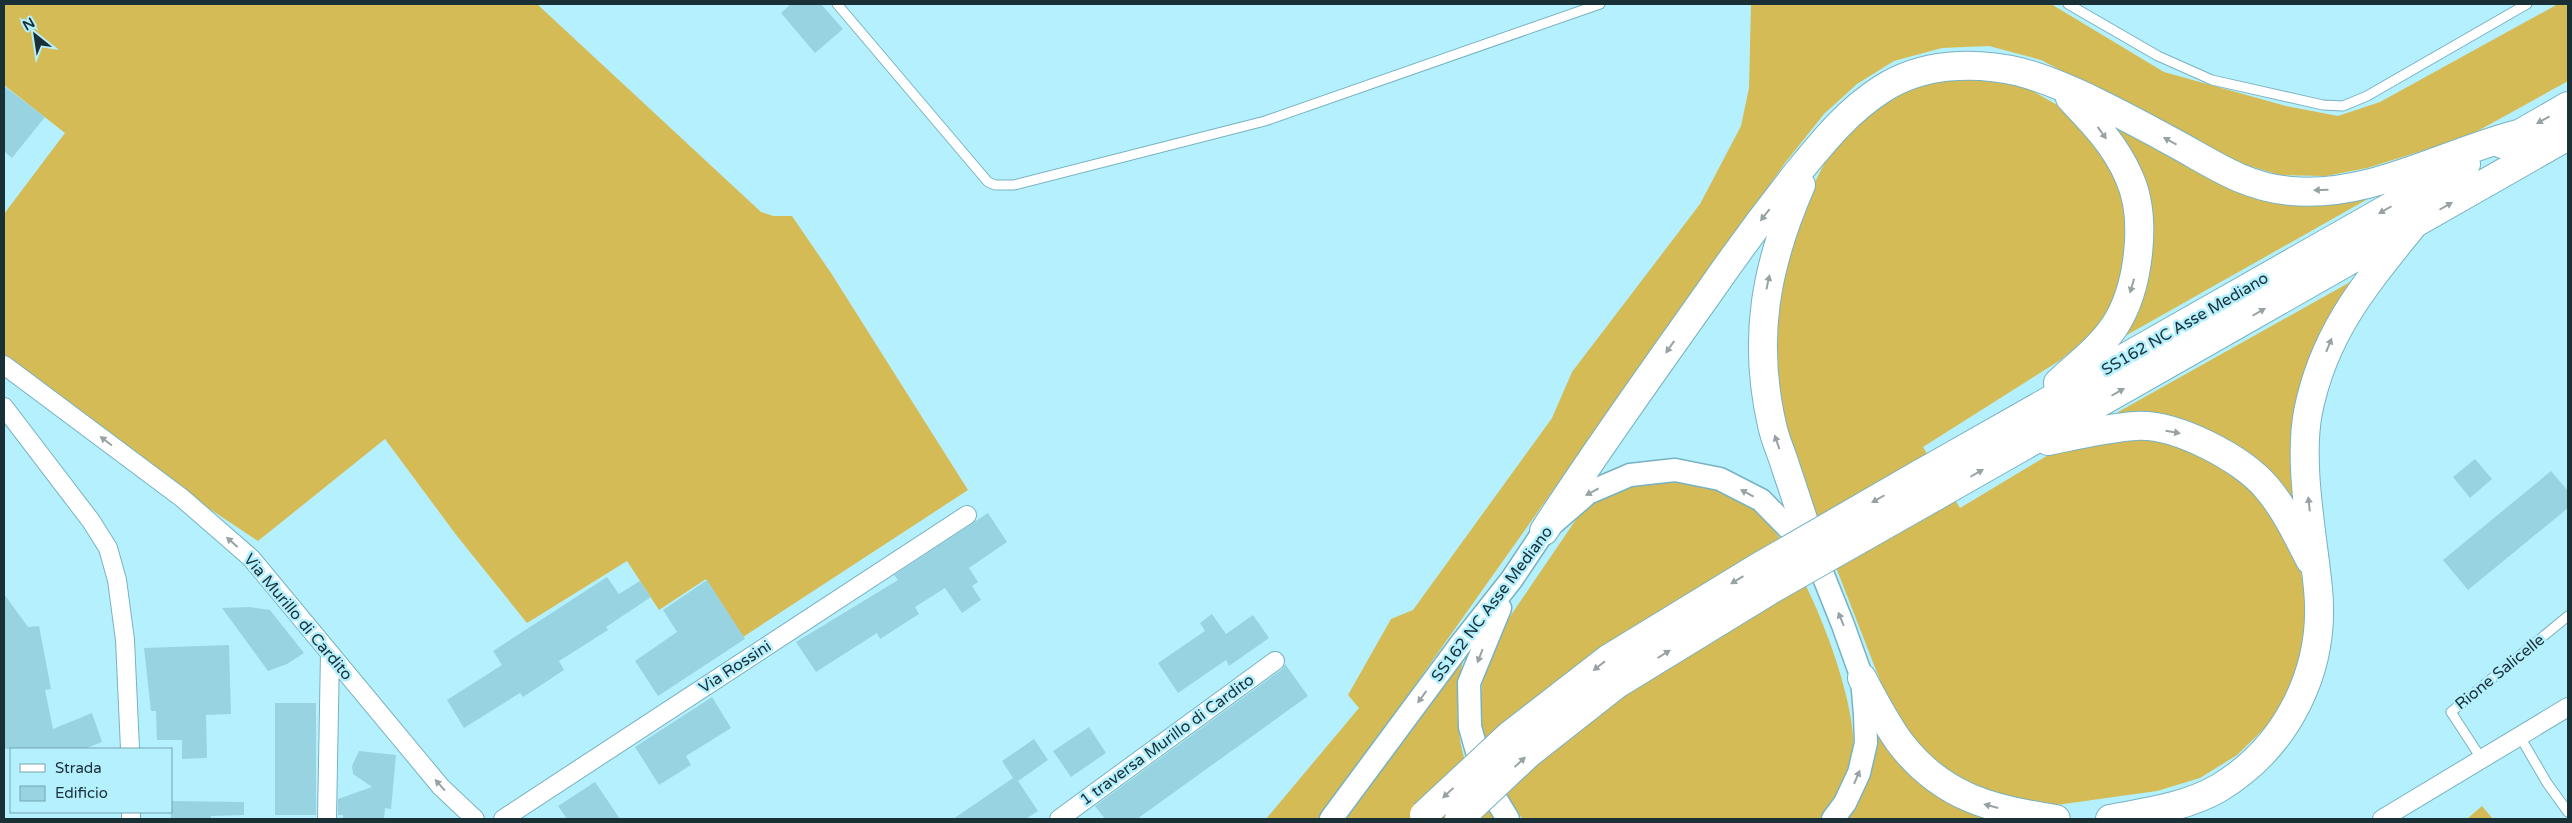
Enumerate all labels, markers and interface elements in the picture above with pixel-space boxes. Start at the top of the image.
north arrow [10,10,60,60]
text: N [20,14,38,34]
one-way arrow [2537,116,2550,125]
one-way arrow [2097,126,2107,140]
one-way arrow [2163,137,2177,145]
one-way arrow [2313,187,2329,195]
one-way arrow [2439,201,2452,210]
one-way arrow [2378,206,2391,215]
one-way arrow [1759,208,1770,221]
street label: SS162 NC Asse Mediano [2098,268,2272,380]
one-way arrow [1764,274,1772,289]
one-way arrow [2128,278,2136,293]
one-way arrow [2251,308,2266,316]
one-way arrow [2326,338,2334,352]
one-way arrow [1665,340,1675,354]
one-way arrow [2111,388,2124,397]
one-way arrow [2166,429,2182,437]
one-way arrow [100,435,113,446]
one-way arrow [1773,435,1781,450]
one-way arrow [1969,469,1984,477]
one-way arrow [1585,488,1600,496]
one-way arrow [1739,489,1754,497]
one-way arrow [1871,494,1884,503]
one-way arrow [2305,496,2313,512]
street label: SS162 NC Asse Mediano [1427,522,1557,686]
one-way arrow [227,536,239,548]
street label: Via Murillo di Cardito [239,550,357,684]
one-way arrow [1730,575,1743,584]
one-way arrow [1837,611,1845,626]
street label: Rione Salicelle [2451,630,2549,714]
street label: Via Rossini [695,636,775,698]
one-way arrow [1476,649,1484,664]
one-way arrow [1658,650,1671,659]
one-way arrow [1593,660,1606,671]
street label: 1 traversa Murillo di Cardito [1076,670,1258,810]
one-way arrow [1417,690,1427,704]
legend [10,748,172,813]
one-way arrow [1514,756,1526,768]
text: Strada [55,759,102,777]
one-way arrow [1853,770,1861,784]
one-way arrow [434,780,446,792]
text: Edificio [55,784,108,802]
one-way arrow [1443,787,1455,799]
one-way arrow [1983,801,1998,809]

